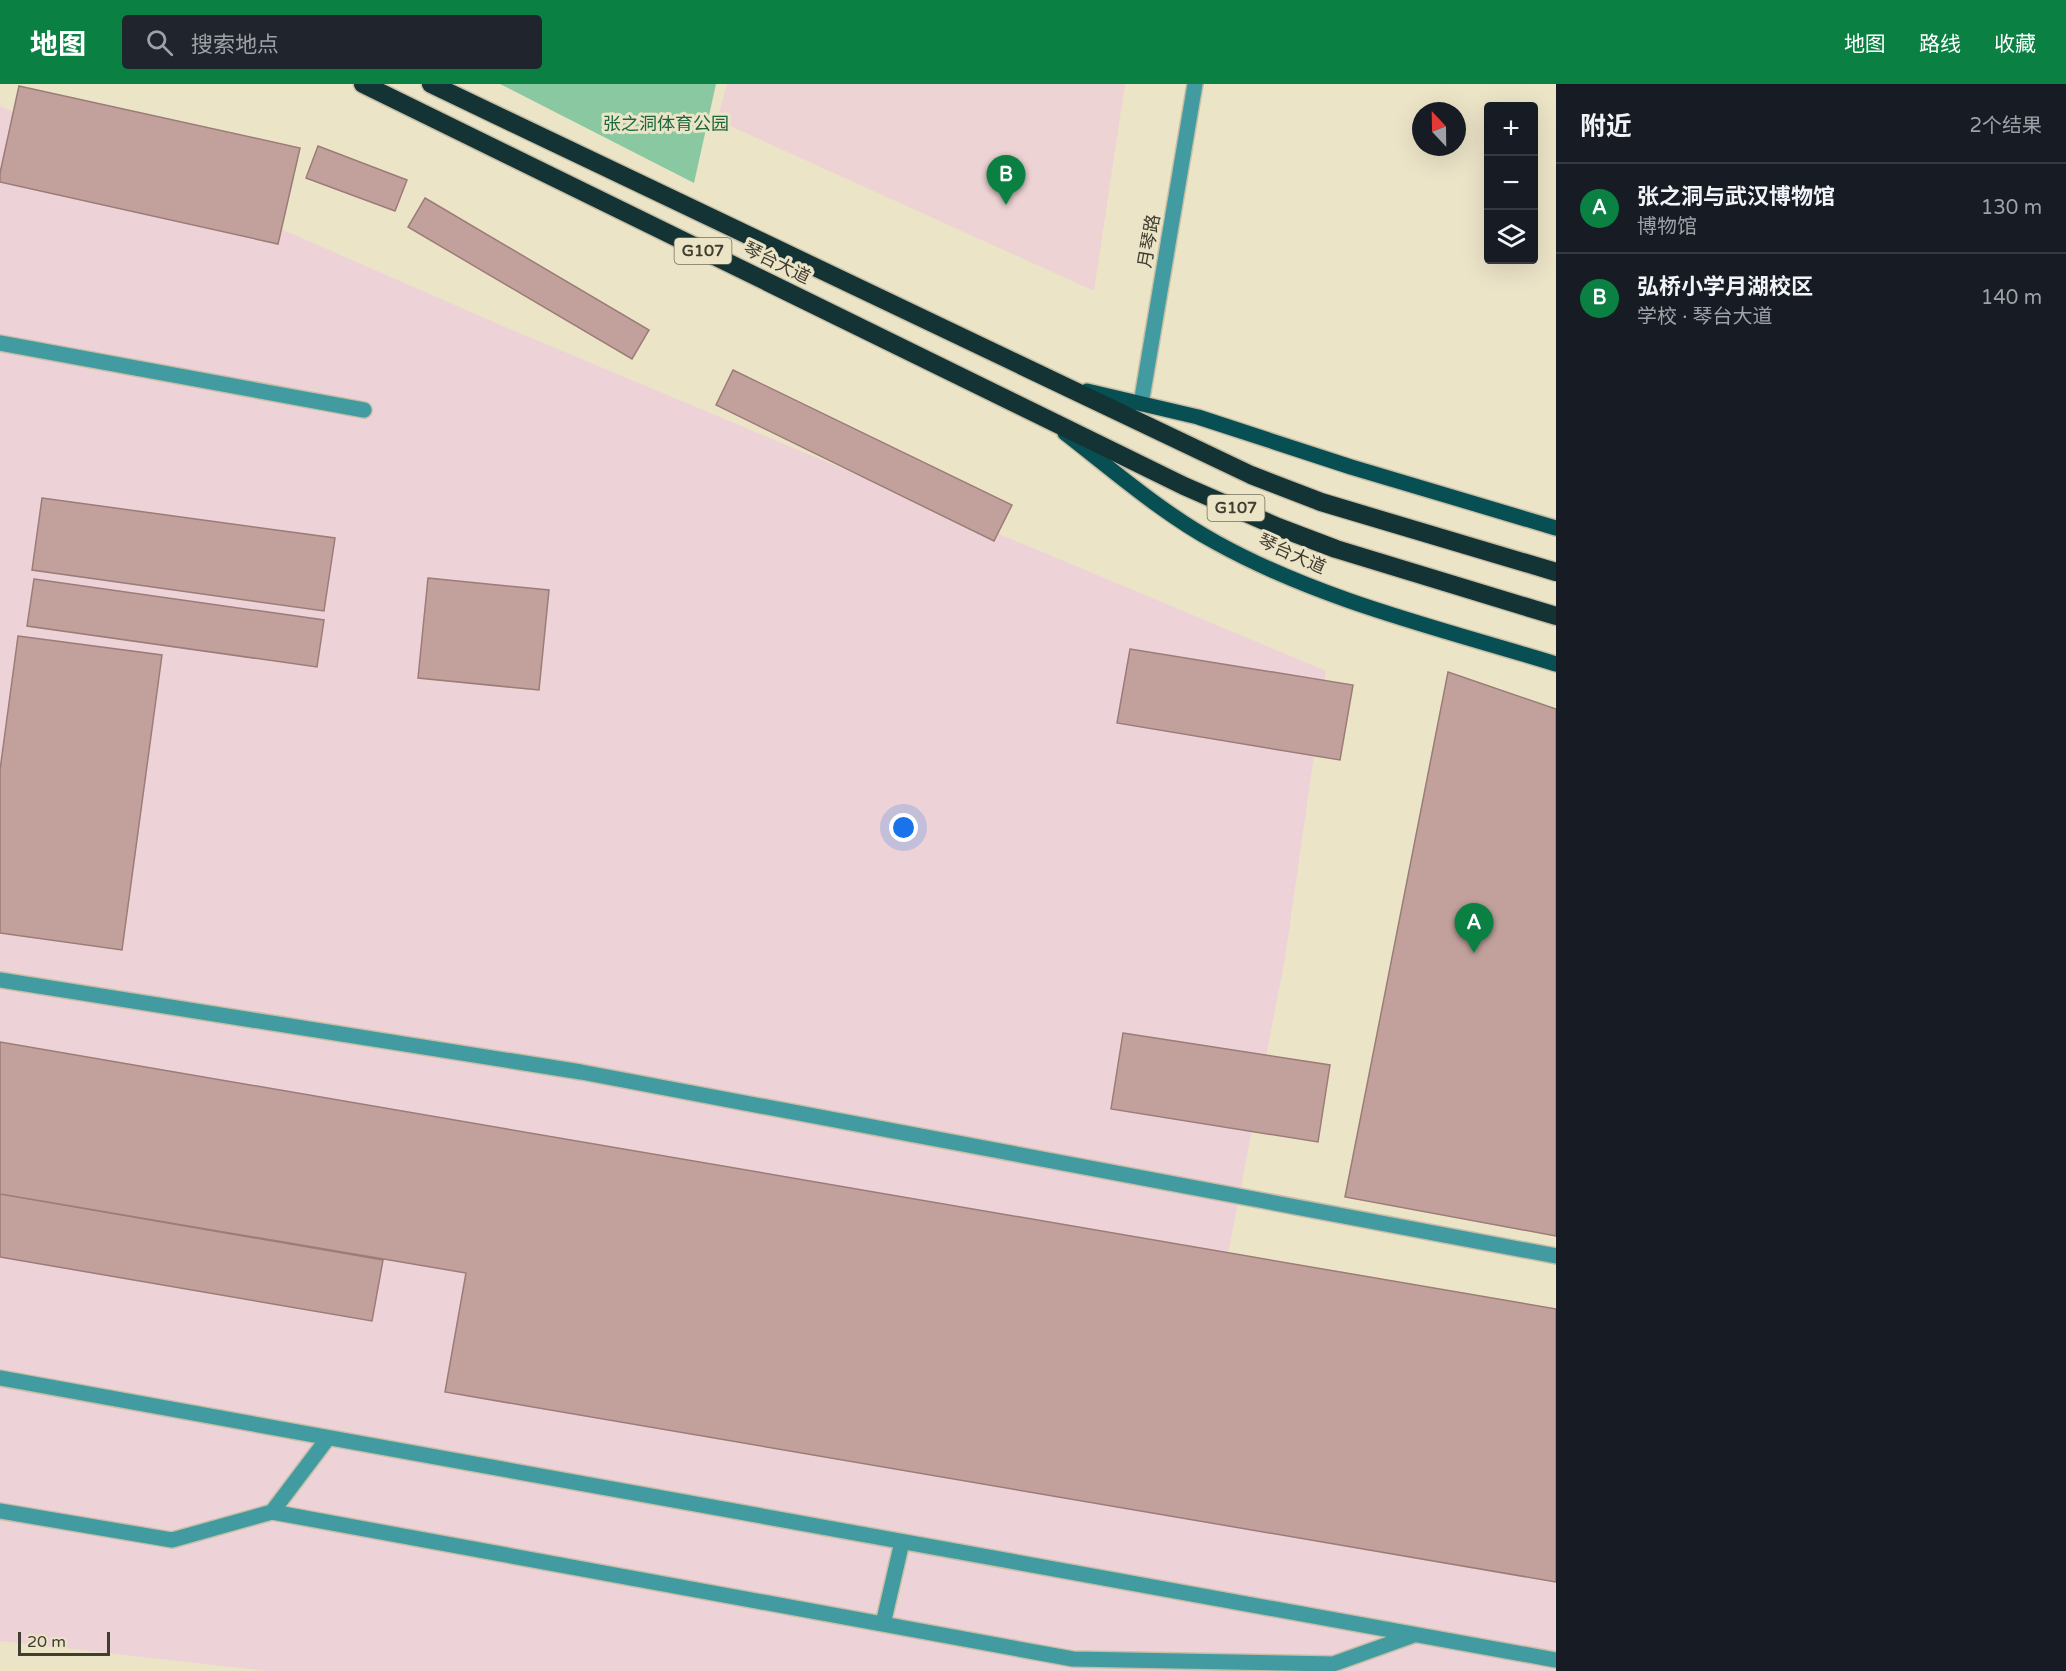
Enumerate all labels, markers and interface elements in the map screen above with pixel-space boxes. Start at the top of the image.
search box [122,15,542,69]
icon: search [143,26,176,59]
text: 地图 [30,28,86,62]
text: 搜索地点 [191,32,279,58]
text: 地图 [1844,32,1886,57]
text: 路线 [1919,32,1961,57]
text: 收藏 [1994,32,2036,57]
north arrow [1412,102,1466,156]
map controls [1484,102,1538,264]
button: + [1484,102,1538,156]
text: 附近 [1580,111,1632,142]
park label: 张之洞体育公园 [603,113,729,135]
text: 2个结果 [1969,114,2042,138]
pin: B [986,156,1026,205]
button: − [1484,156,1538,210]
text: 张之洞与武汉博物馆 [1637,184,1835,210]
text: A [1592,196,1607,220]
text: 130 m [1981,196,2042,220]
button: layers [1484,210,1538,264]
street label: 月琴路 [1133,213,1165,269]
text: 博物馆 [1637,215,1697,239]
street label: 琴台大道 [740,237,814,289]
road number: G107 [674,238,732,264]
text: 弘桥小学月湖校区 [1637,274,1813,300]
text: B [1593,286,1606,310]
text: 140 m [1981,286,2042,310]
text: 学校 · 琴台大道 [1637,305,1773,329]
road number: G107 [1208,495,1264,521]
street label: 琴台大道 [1255,529,1329,579]
your location [889,813,918,842]
pin: A [1454,904,1494,953]
scale bar [18,1629,110,1656]
text: 20 m [27,1632,66,1652]

